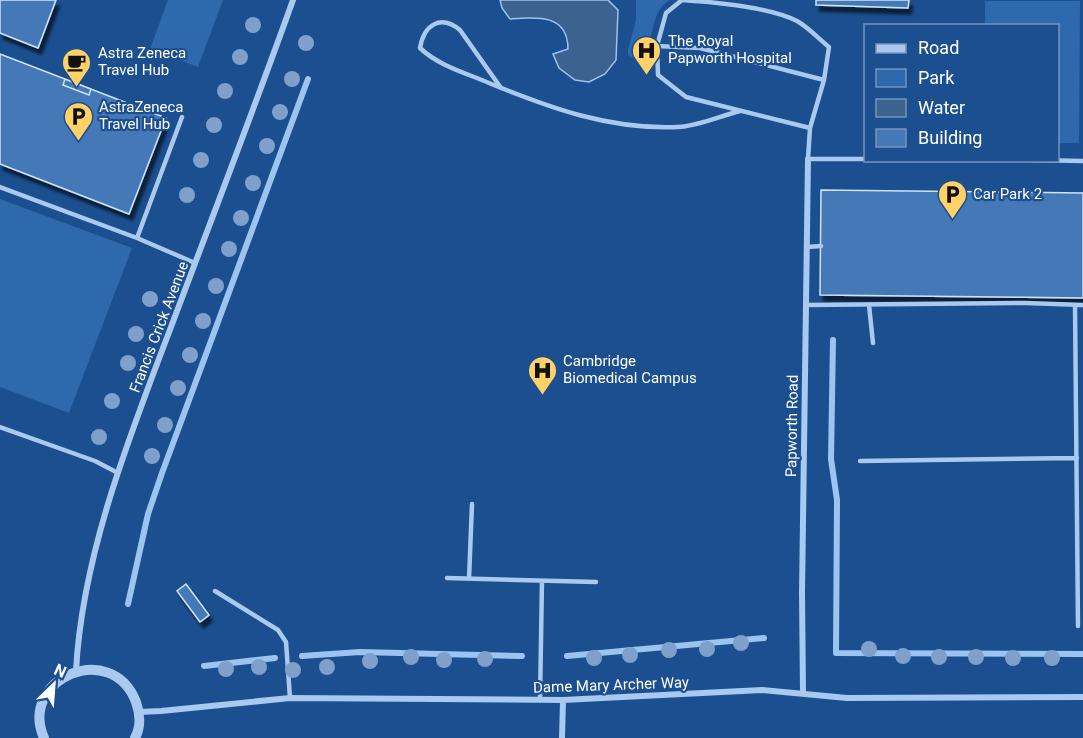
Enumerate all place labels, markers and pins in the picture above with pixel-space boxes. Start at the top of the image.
place label: The Royal Papworth Hospital [668,32,792,67]
hospital icon: The Royal Papworth Hospital [631,34,663,76]
place label: Astra Zeneca Travel Hub [98,44,186,79]
cafe icon: Astra Zeneca Travel Hub [61,46,93,88]
place label: AstraZeneca Travel Hub [99,98,183,133]
parking icon: AstraZeneca Travel Hub [62,100,94,142]
parking icon: Car Park 2 [936,178,968,220]
place label: Car Park 2 [973,185,1042,203]
place label: Cambridge Biomedical Campus [563,352,697,387]
hospital icon: Cambridge Biomedical Campus [526,354,558,396]

